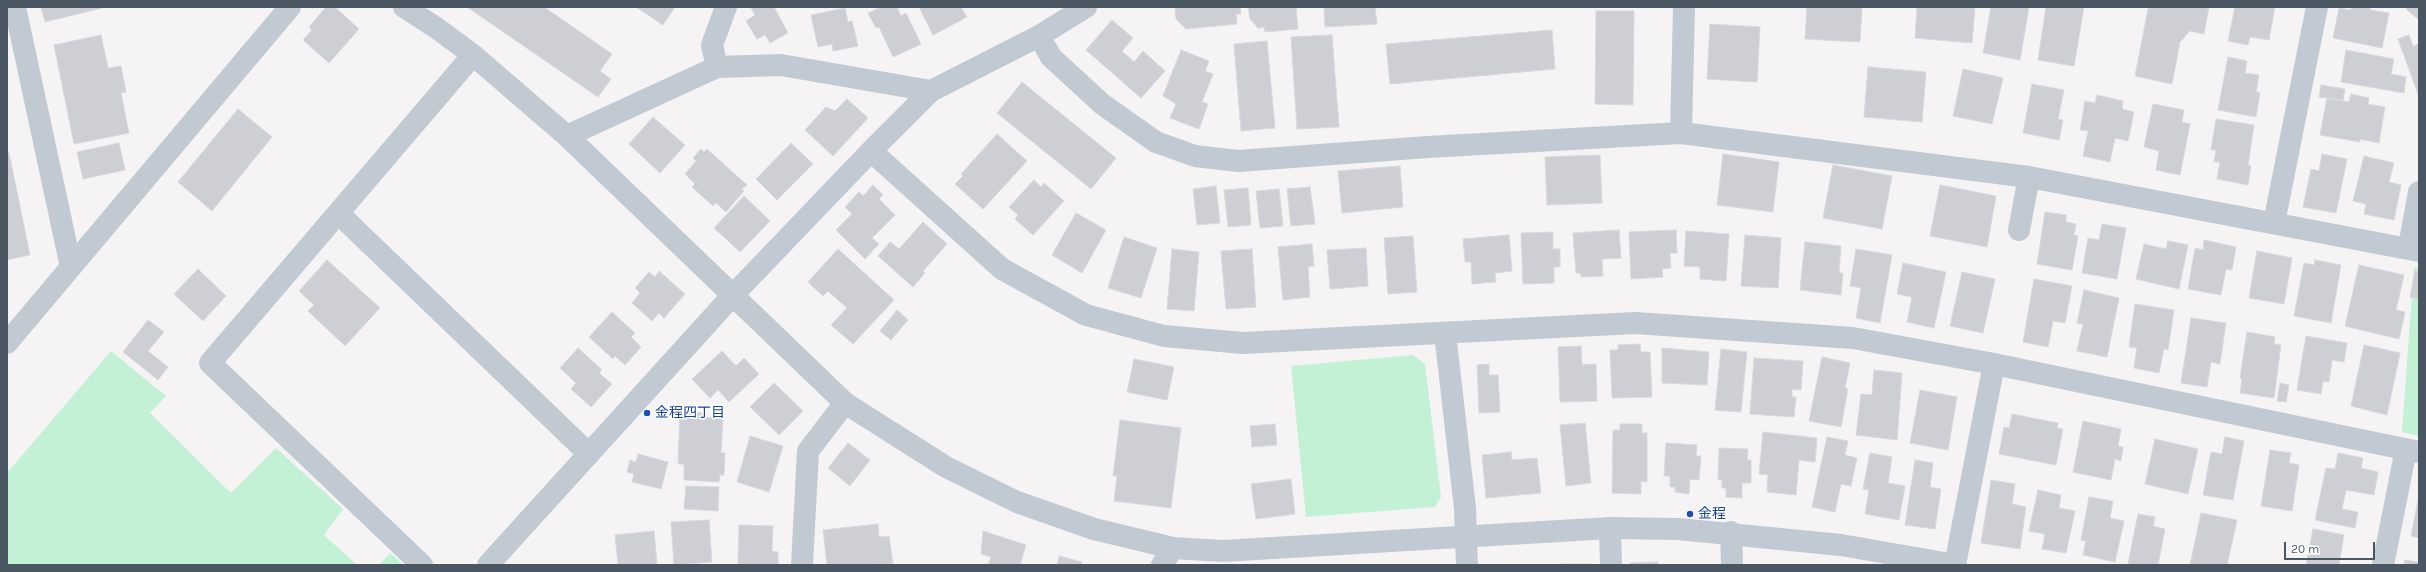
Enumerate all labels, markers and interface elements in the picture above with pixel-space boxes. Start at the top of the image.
place label: 金程四丁目 [655,405,725,421]
marker: 金程四丁目 [642,408,652,418]
place label: 金程 [1698,506,1726,522]
marker: 金程 [1685,509,1695,519]
scale bar [2286,534,2377,560]
text: 20 m [2291,542,2319,556]

